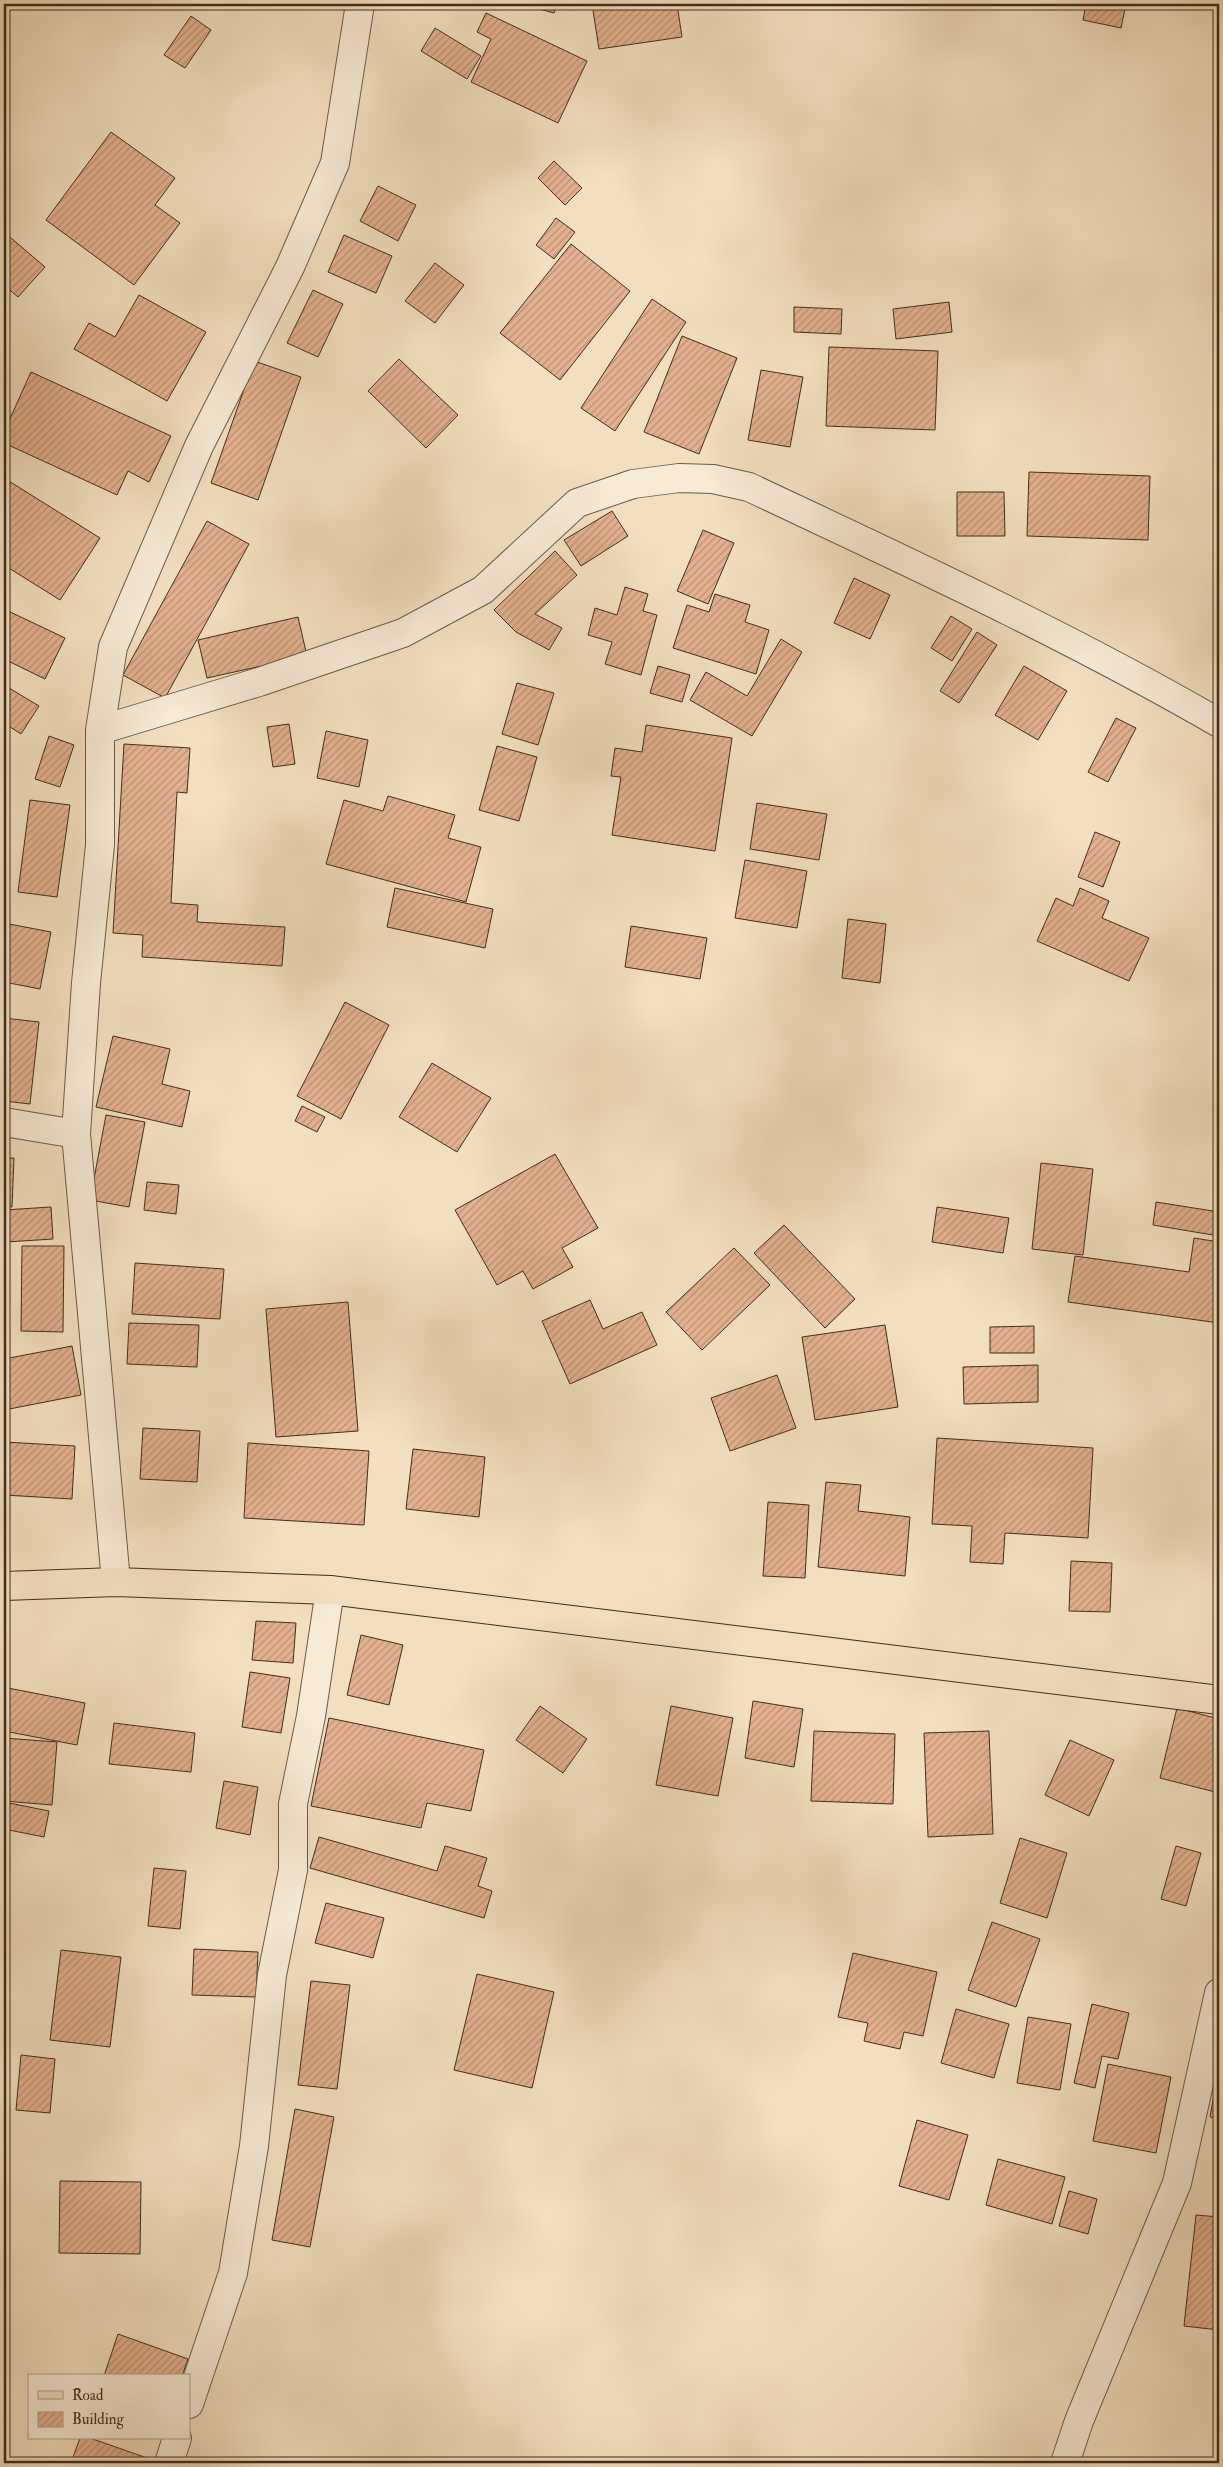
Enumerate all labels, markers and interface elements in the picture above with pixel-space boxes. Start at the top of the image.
legend [28,2374,190,2440]
text: Road [72,2386,104,2405]
text: Building [72,2410,124,2429]

